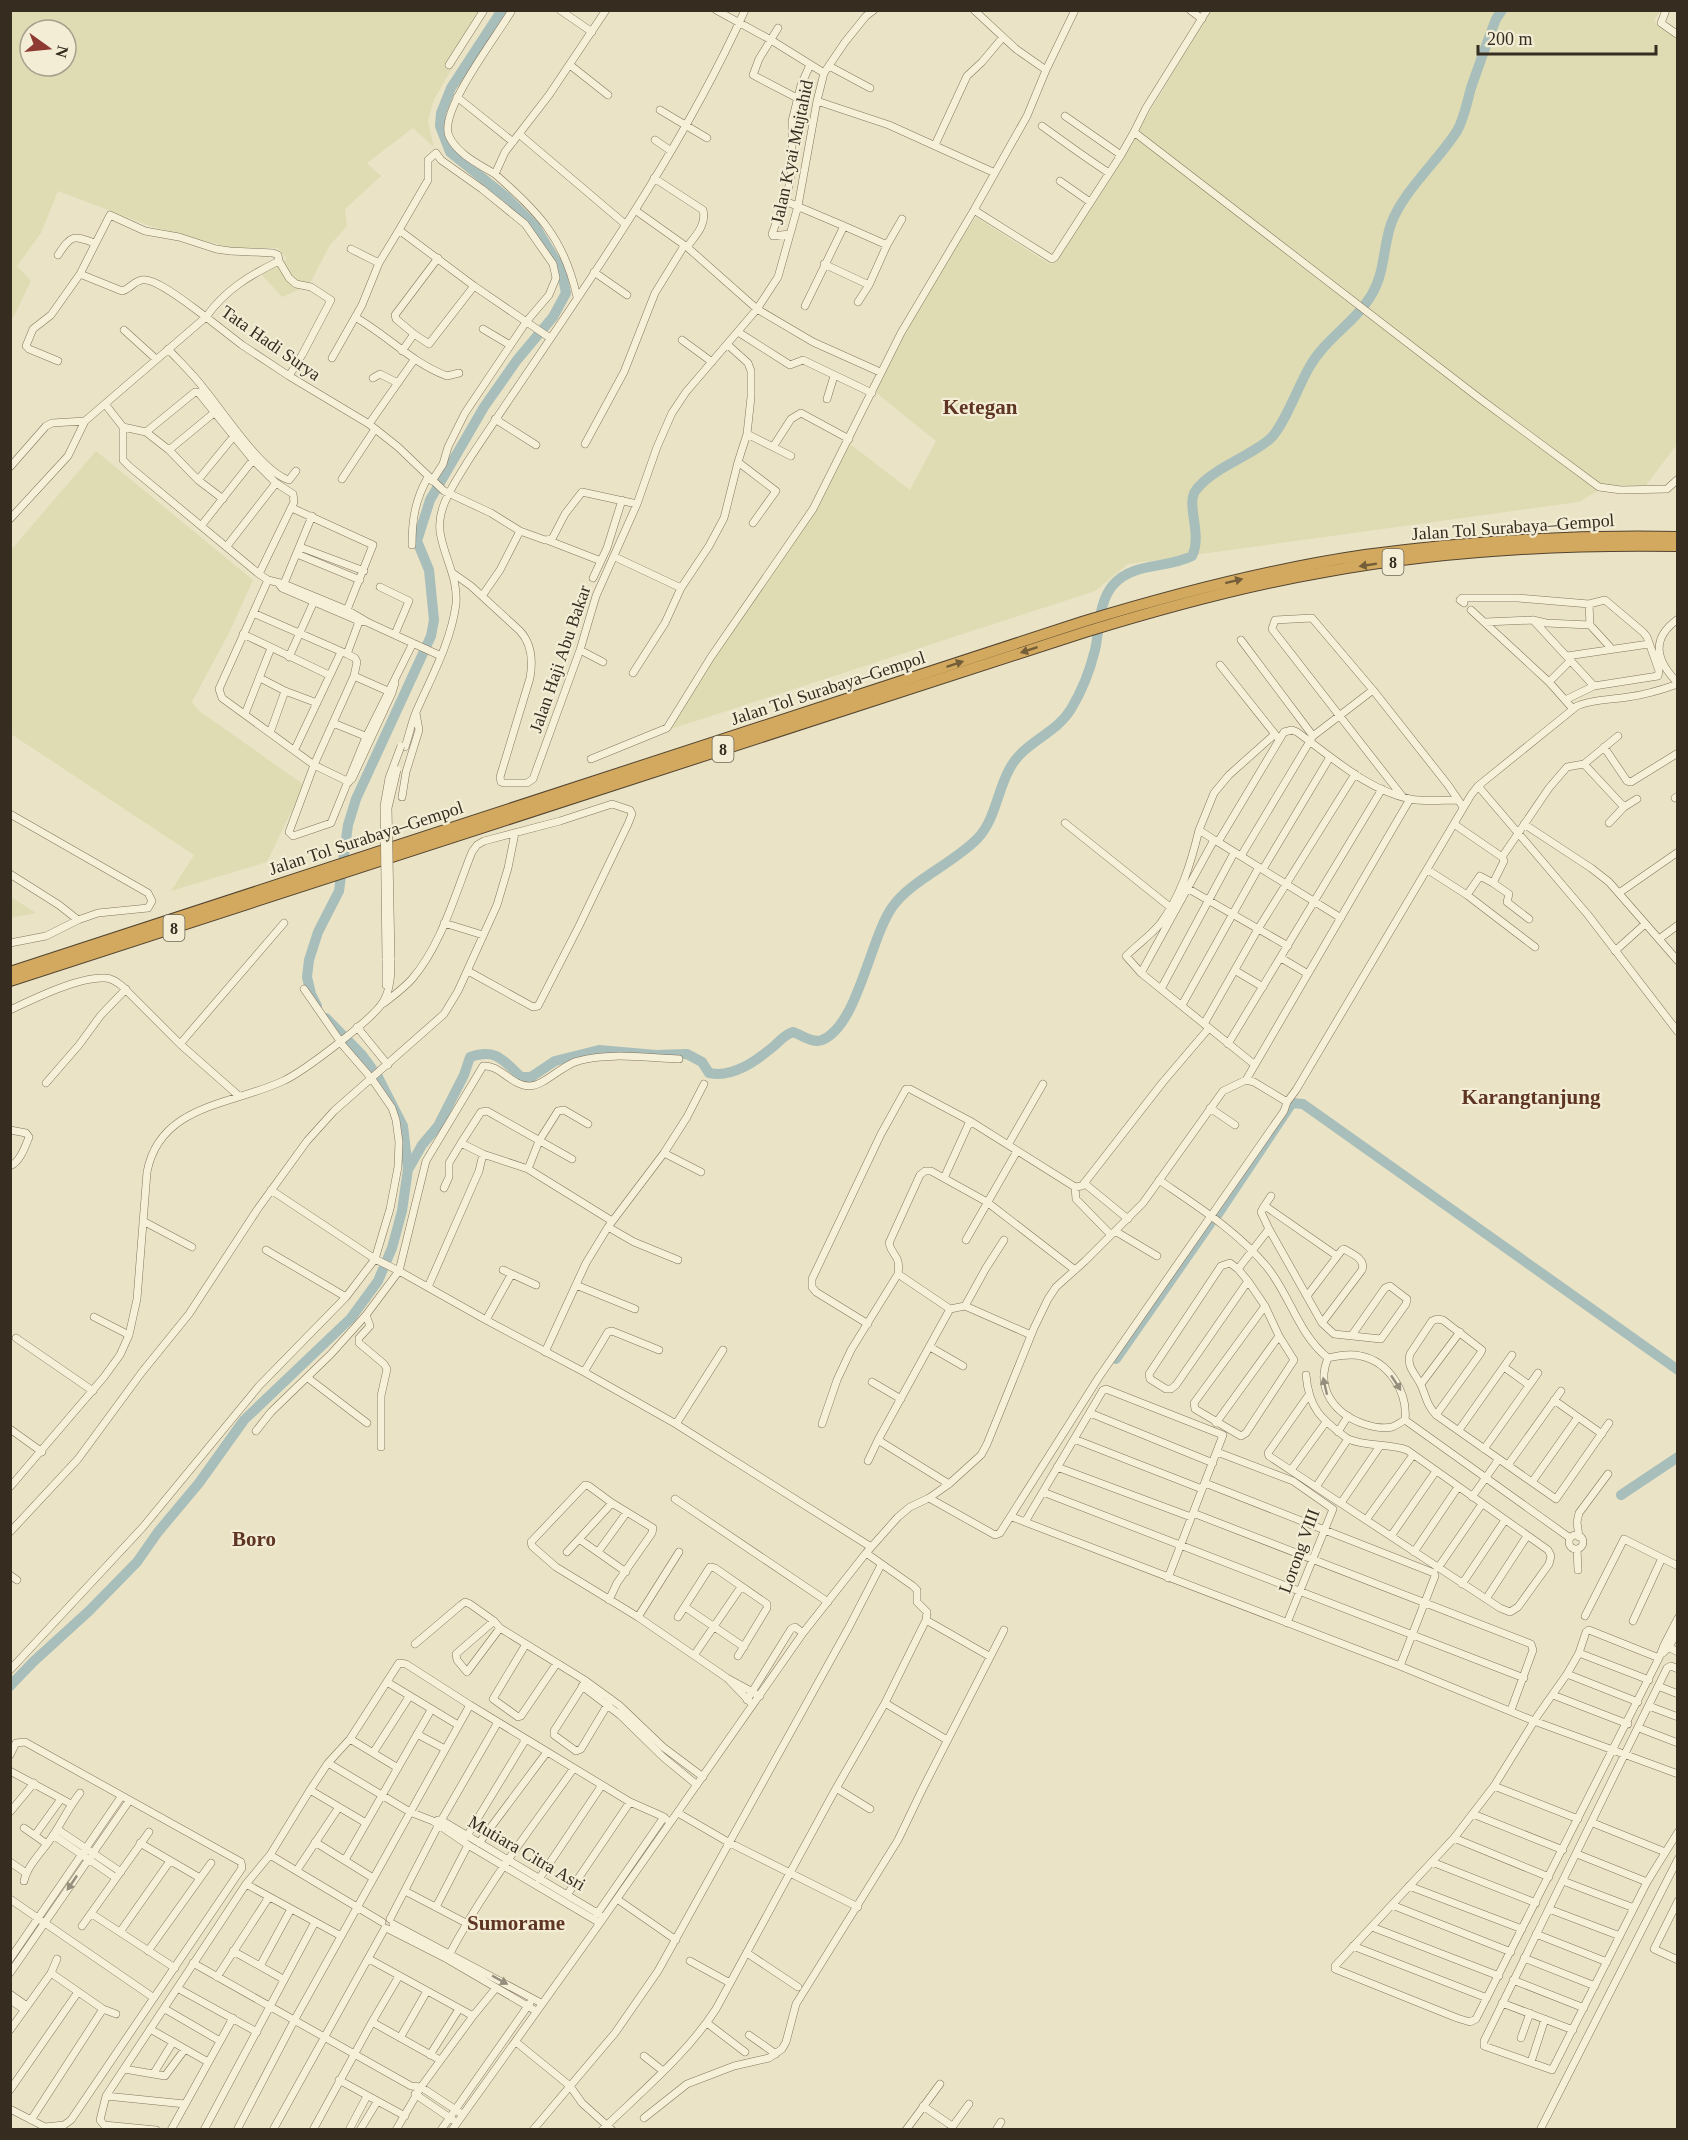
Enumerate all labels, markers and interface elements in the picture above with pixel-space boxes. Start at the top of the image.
north arrow [18,18,78,78]
scale bar [1478,18,1656,56]
text: 200 m [1487,29,1533,49]
text: N [52,44,72,60]
street label: Jalan Kyai Mujtahid [767,78,817,226]
street label: Tata Hadi Surya [217,301,325,385]
district label: Ketegan [943,395,1018,419]
street label: Jalan Tol Surabaya–Gempol [1411,510,1615,544]
road number: 8 [1382,549,1404,575]
one-way arrow [1358,561,1377,570]
one-way arrow [1224,575,1243,585]
street label: Jalan Haji Abu Bakar [525,583,595,735]
one-way arrow [1020,646,1038,655]
street label: Jalan Tol Surabaya–Gempol [728,647,928,729]
one-way arrow [946,658,964,668]
road number: 8 [712,736,734,762]
street label: Jalan Tol Surabaya–Gempol [266,797,466,879]
road number: 8 [164,915,184,941]
district label: Karangtanjung [1462,1085,1601,1109]
one-way arrow [1391,1375,1402,1392]
one-way arrow [1320,1377,1330,1395]
street label: Lorong VIII [1275,1506,1323,1596]
district label: Boro [232,1527,276,1551]
street label: Mutiara Citra Asri [465,1811,589,1895]
one-way arrow [66,1875,78,1891]
district label: Sumorame [467,1911,565,1935]
one-way arrow [492,1975,509,1985]

